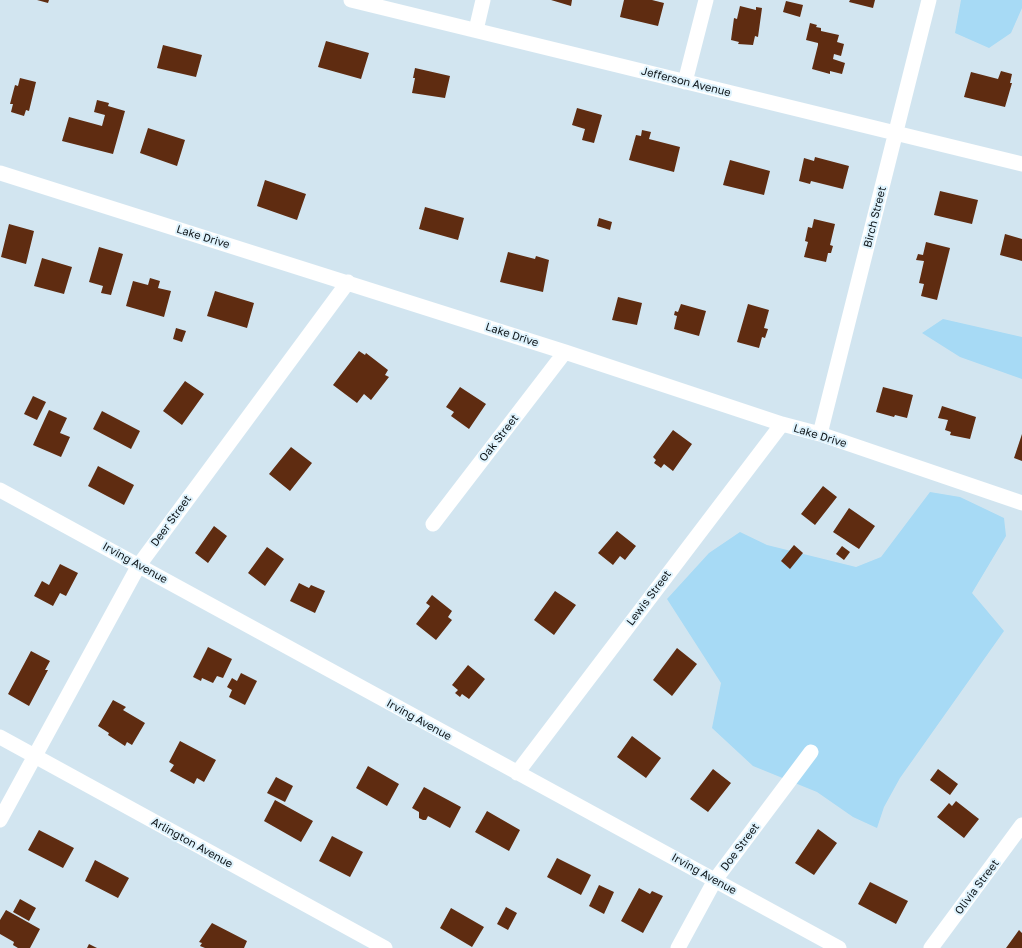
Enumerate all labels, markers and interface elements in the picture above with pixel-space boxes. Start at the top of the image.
street label: Jefferson Avenue [640,64,732,100]
street label: Birch Street [861,185,889,249]
street label: Lake Drive [175,223,231,251]
street label: Lake Drive [484,320,540,350]
street label: Oak Street [477,412,521,464]
street label: Lake Drive [792,422,848,450]
street label: Deer Street [148,493,194,549]
street label: Irving Avenue [100,540,170,586]
street label: Lewis Street [624,568,674,628]
street label: Irving Avenue [384,697,454,743]
street label: Arlington Avenue [149,815,235,871]
street label: Doe Street [718,821,762,873]
street label: Irving Avenue [669,851,739,897]
street label: Olivia Street [952,857,1002,917]

